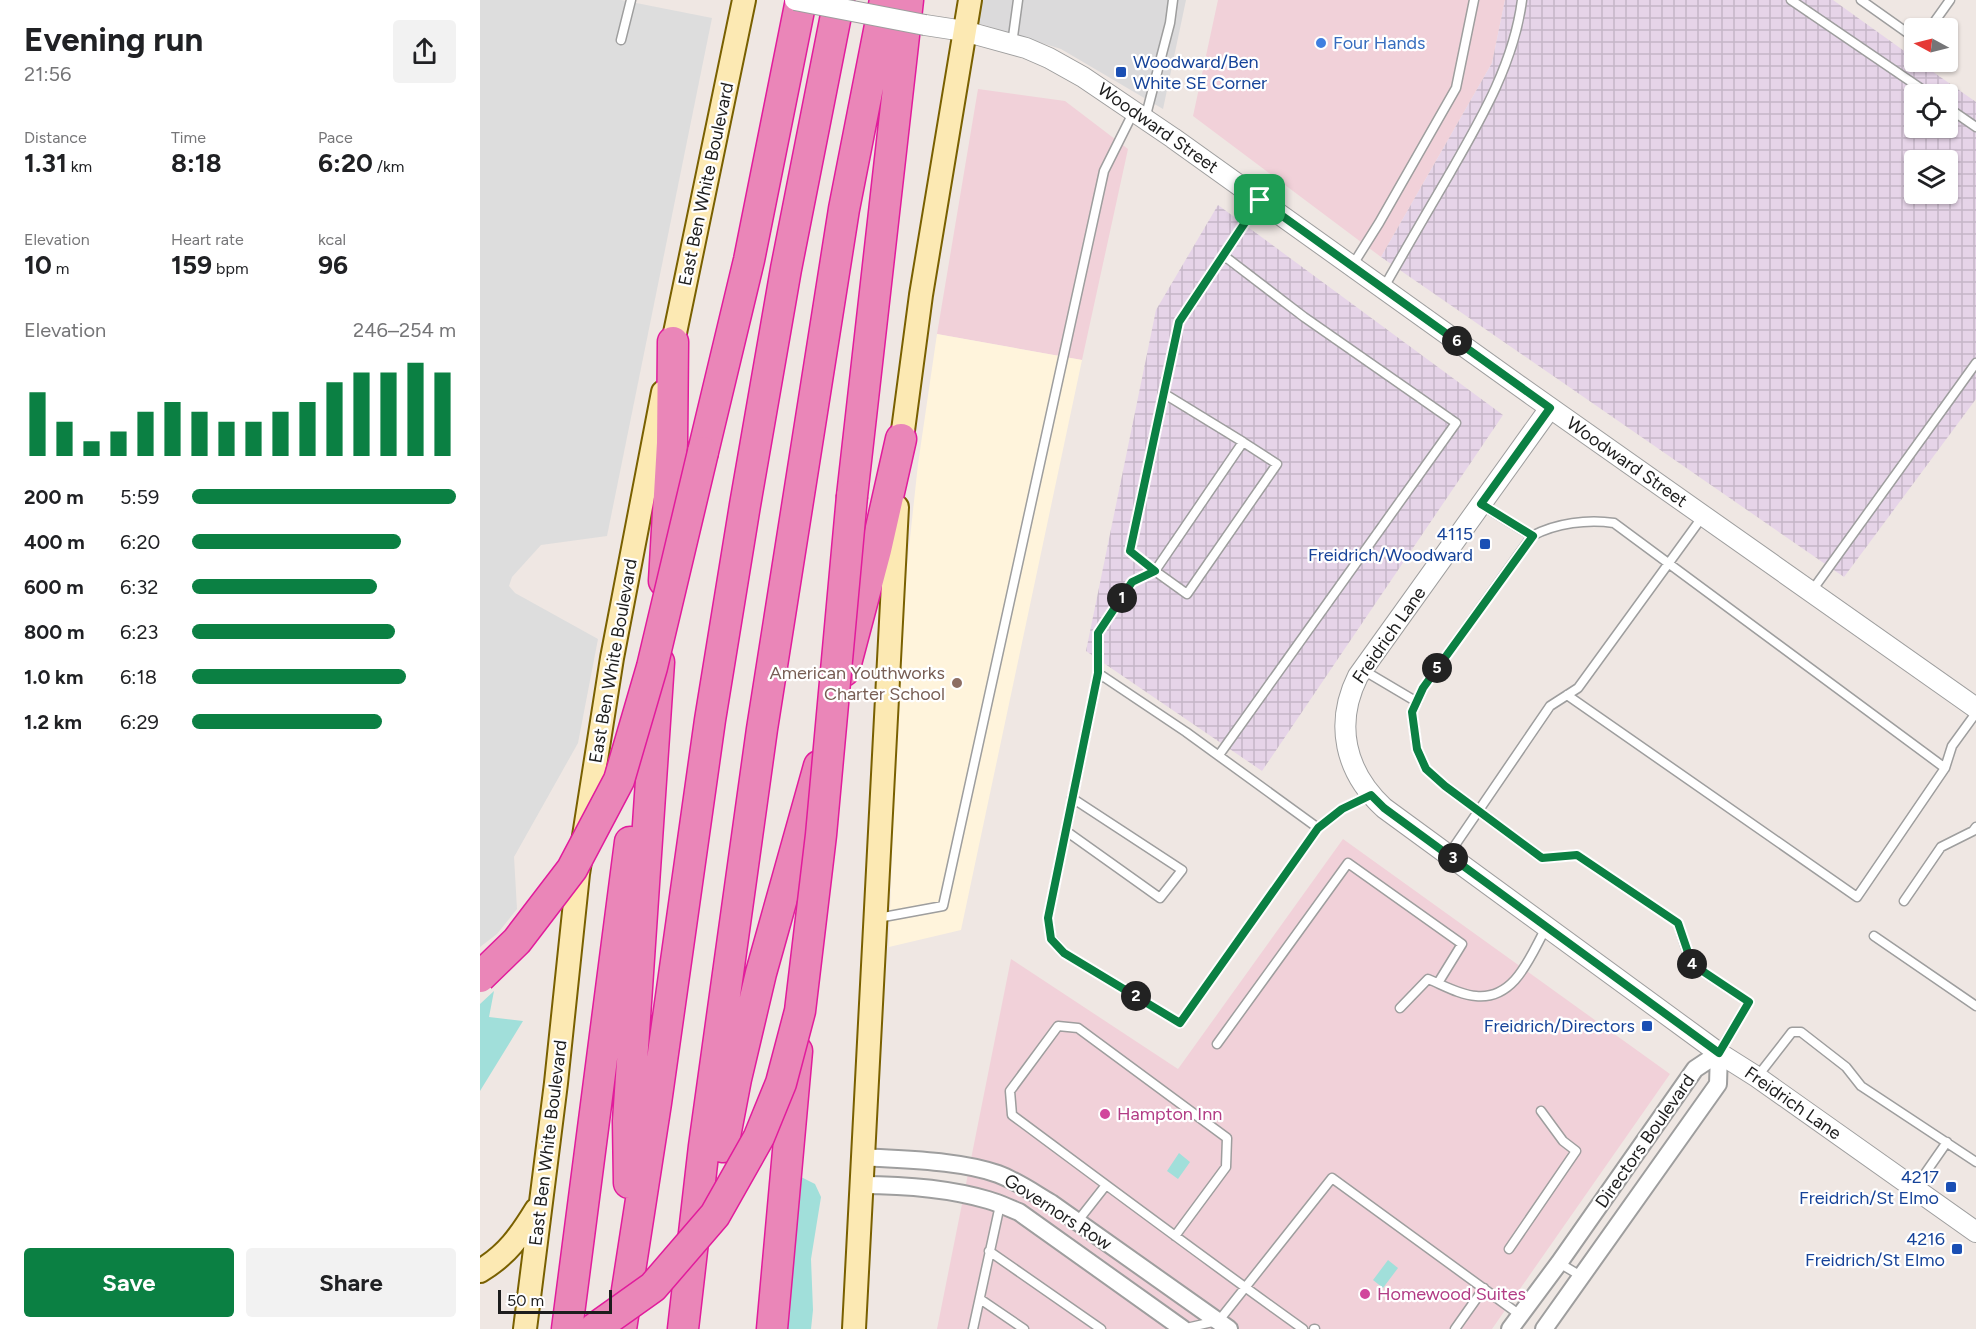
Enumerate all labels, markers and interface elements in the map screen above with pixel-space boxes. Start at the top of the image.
north arrow [1904,18,1958,72]
map controls [1904,18,1958,204]
text: Evening run [24,20,203,59]
button: share [393,20,456,83]
place label: Four Hands [1333,32,1425,54]
marker: Four Hands [1314,36,1328,50]
place label: Woodward/Ben White SE Corner [1133,51,1267,94]
text: 21:56 [24,62,71,86]
marker: Woodward/Ben White SE Corner [1114,65,1128,79]
street label: Woodward Street [1093,78,1223,178]
street label: East Ben White Boulevard [674,80,738,288]
button: locate [1904,84,1958,138]
text: Distance [24,128,87,147]
text: Time [171,128,206,147]
text: Pace [318,128,353,147]
text: 1.31 [24,147,67,179]
text: 8:18 [171,147,222,179]
text: 6:20 [318,147,373,179]
button: layers [1904,150,1958,204]
text: km [67,157,92,176]
text: /km [373,157,404,176]
pin [1234,174,1285,225]
icon: arrive [1243,183,1276,216]
text: Elevation [24,230,90,249]
text: Heart rate [171,230,244,249]
text: kcal [318,230,346,249]
text: 10 [24,249,52,281]
text: 159 [171,249,212,281]
text: 96 [318,249,348,281]
text: m [52,259,69,278]
text: bpm [212,259,249,278]
text: Elevation [24,318,106,342]
text: 246–254 m [353,318,456,342]
pin: 6 [1442,326,1472,356]
text: 6 [1452,331,1462,350]
street label: Woodward Street [1562,412,1692,512]
text: 200 m [24,485,84,509]
text: 5:59 [120,485,159,509]
place label: 4115 Freidrich/Woodward [1308,523,1473,566]
text: 400 m [24,530,85,554]
text: 6:20 [120,530,160,554]
marker: 4115 Freidrich/Woodward [1478,537,1492,551]
street label: East Ben White Boulevard [584,557,642,765]
text: 600 m [24,575,84,599]
text: 6:32 [120,575,158,599]
street label: Freidrich Lane [1348,582,1431,688]
pin: 1 [1107,583,1137,613]
text: 1 [1119,588,1125,607]
text: 800 m [24,620,84,644]
text: 6:23 [120,620,158,644]
pin: 5 [1422,653,1452,683]
text: 5 [1432,658,1442,677]
place label: American Youthworks Charter School [769,662,945,705]
text: 1.0 km [24,665,83,689]
text: 6:18 [120,665,157,689]
marker: American Youthworks Charter School [950,676,964,690]
text: 1.2 km [24,710,82,734]
text: 6:29 [120,710,159,734]
pin: 3 [1438,843,1468,873]
text: 3 [1449,848,1457,867]
pin: 4 [1677,949,1707,979]
text: 4 [1687,954,1697,973]
pin: 2 [1121,981,1151,1011]
text: 2 [1131,986,1141,1005]
place label: Freidrich/Directors [1484,1015,1635,1037]
marker: Freidrich/Directors [1640,1019,1654,1033]
street label: East Ben White Boulevard [524,1039,572,1247]
street label: Freidrich Lane [1740,1062,1846,1145]
street label: Directors Boulevard [1591,1070,1699,1212]
place label: Hampton Inn [1117,1103,1222,1125]
marker: Hampton Inn [1098,1107,1112,1121]
place label: 4217 Freidrich/St Elmo [1799,1166,1939,1209]
street label: Governors Row [1000,1169,1116,1255]
marker: 4217 Freidrich/St Elmo [1944,1180,1958,1194]
place label: 4216 Freidrich/St Elmo [1805,1228,1945,1271]
marker: 4216 Freidrich/St Elmo [1950,1242,1964,1256]
button: Save [24,1248,234,1317]
button: Share [246,1248,456,1317]
place label: Homewood Suites [1377,1283,1526,1305]
scale bar [498,1287,612,1314]
marker: Homewood Suites [1358,1287,1372,1301]
text: 50 m [507,1291,544,1310]

